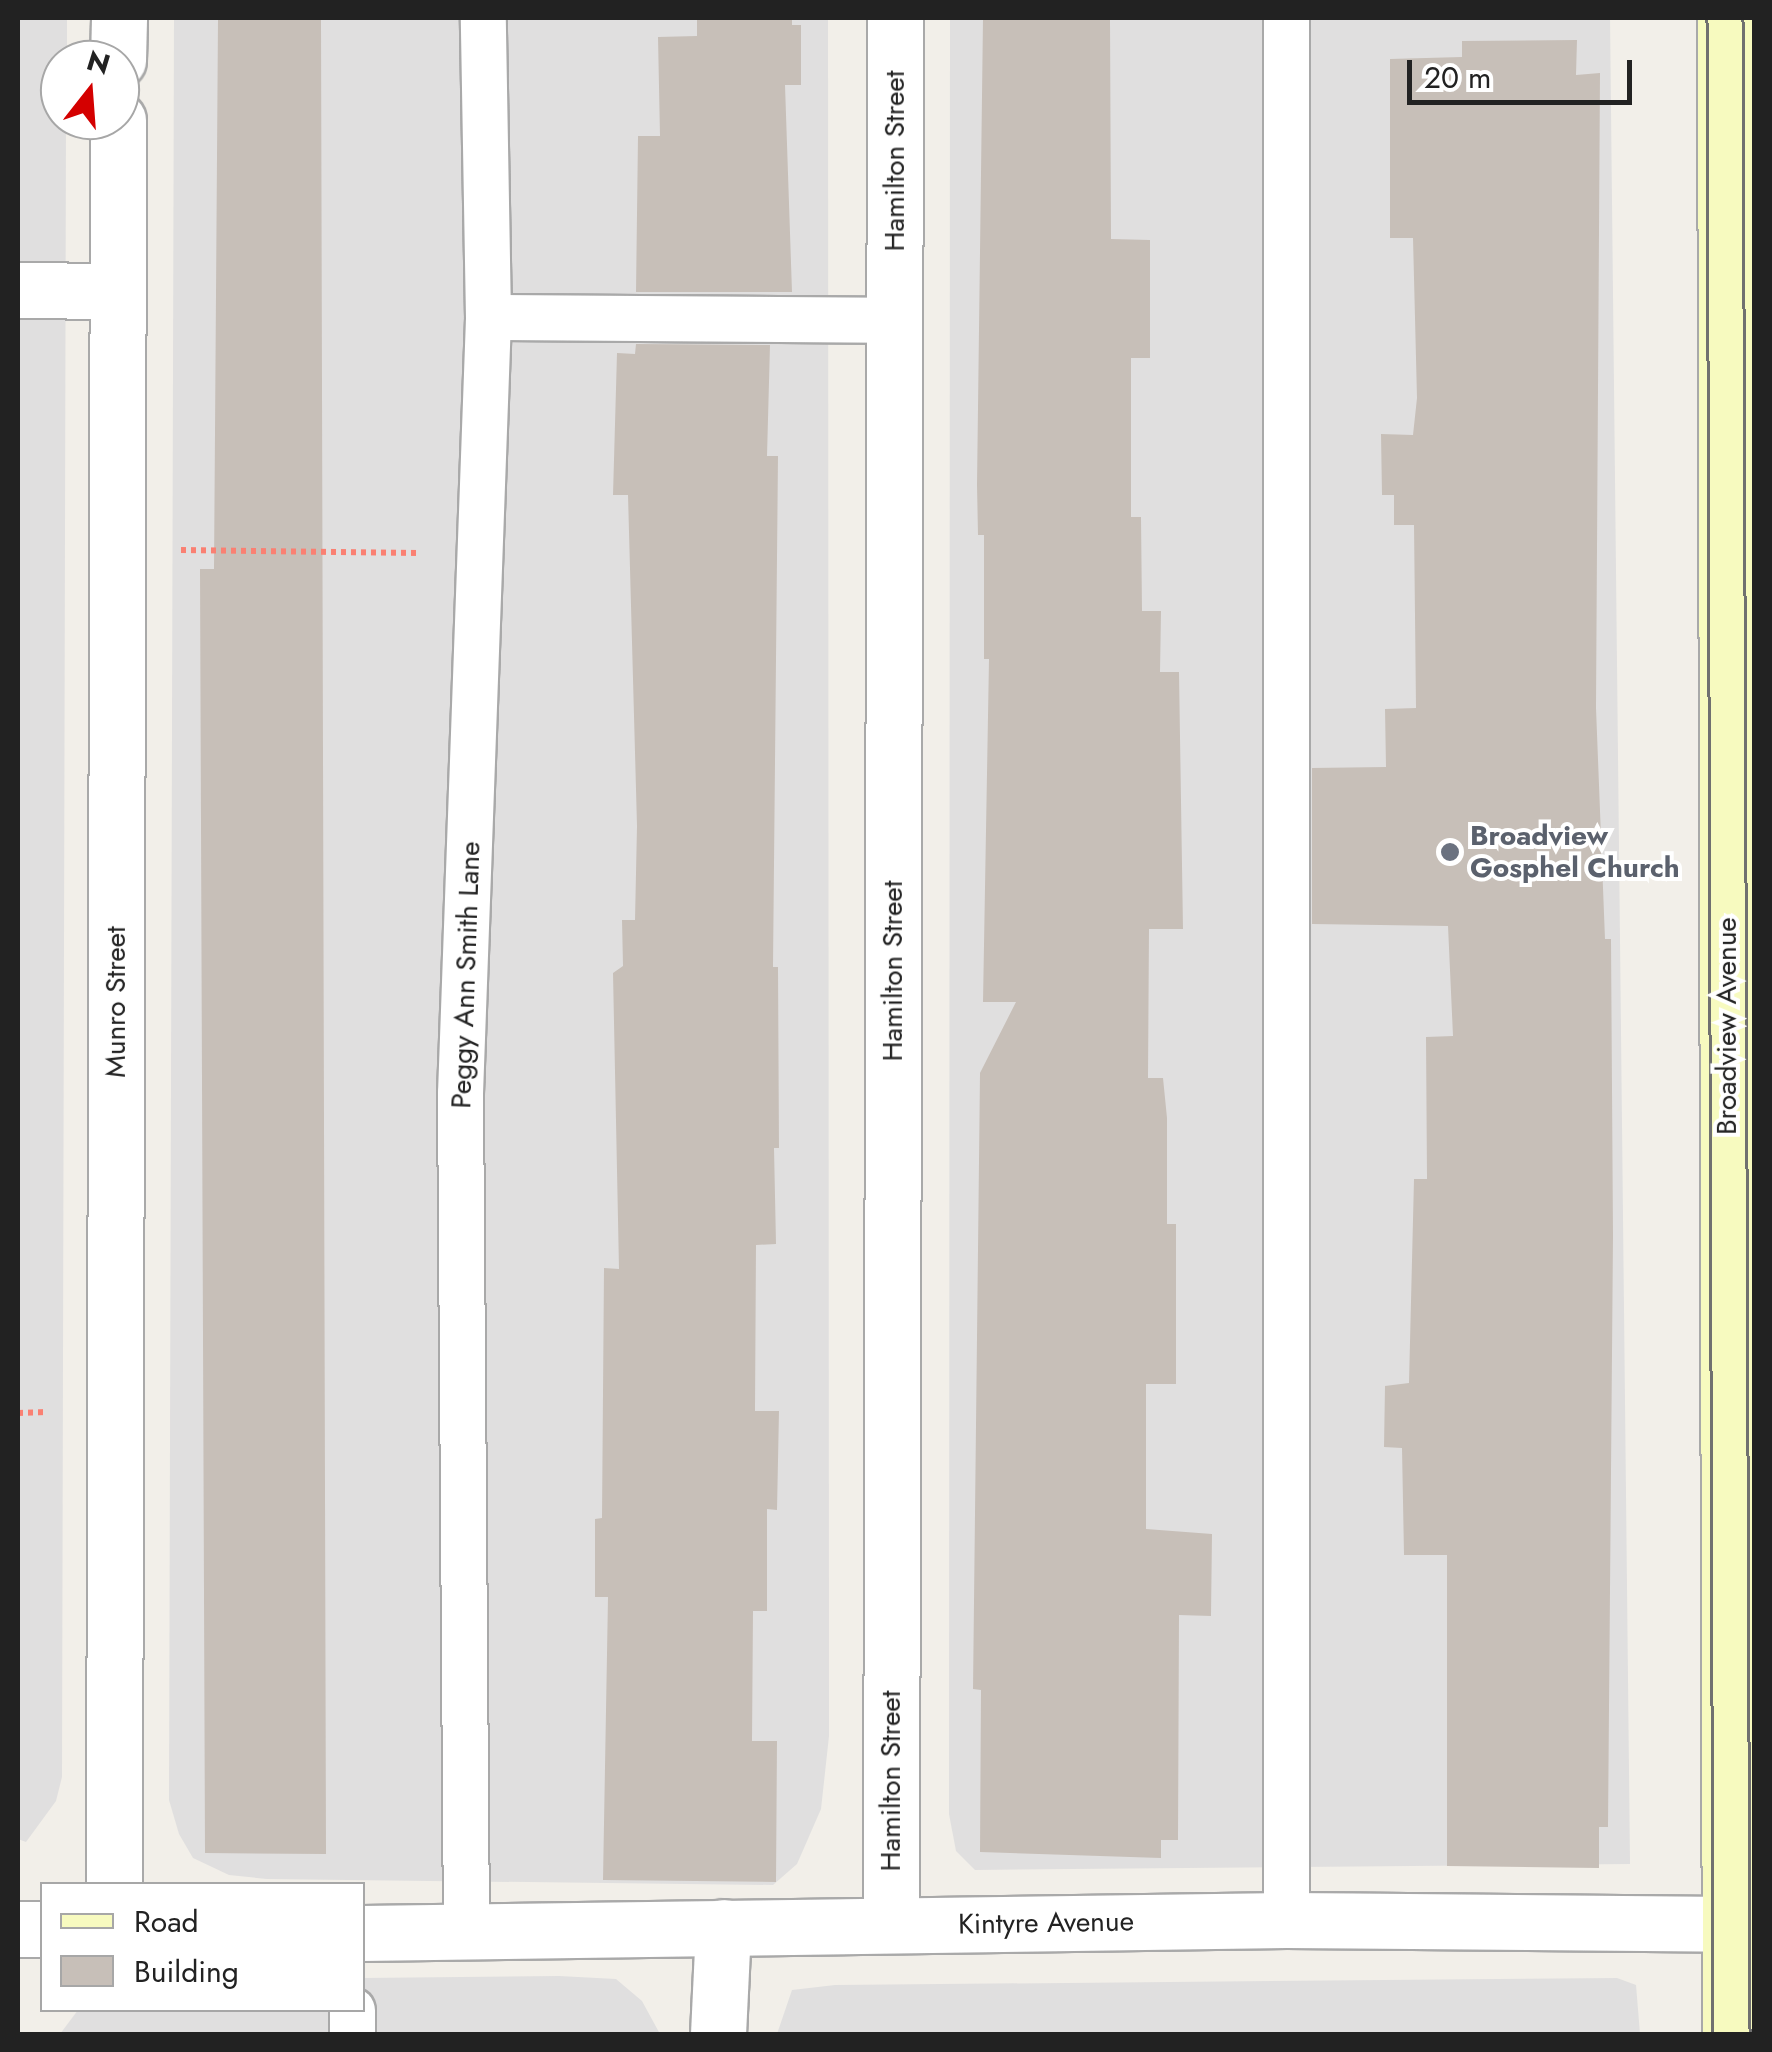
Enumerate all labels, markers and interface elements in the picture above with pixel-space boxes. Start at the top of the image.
north arrow [40,40,140,140]
text: N [82,40,115,86]
scale bar [1412,40,1637,102]
text: 20 m [1424,56,1491,99]
street label: Hamilton Street [878,71,912,251]
place label: Broadview Gosphel Church [1470,819,1680,885]
street label: Peggy Ann Smith Lane [445,841,487,1109]
marker: Broadview Gosphel Church [1439,841,1461,863]
street label: Hamilton Street [876,881,910,1061]
street label: Broadview Avenue [1710,917,1744,1135]
street label: Munro Street [99,926,133,1078]
street label: Hamilton Street [874,1691,908,1871]
legend [40,1882,365,2012]
text: Road [134,1900,199,1943]
street label: Kintyre Avenue [958,1905,1134,1941]
text: Building [134,1950,239,1993]

